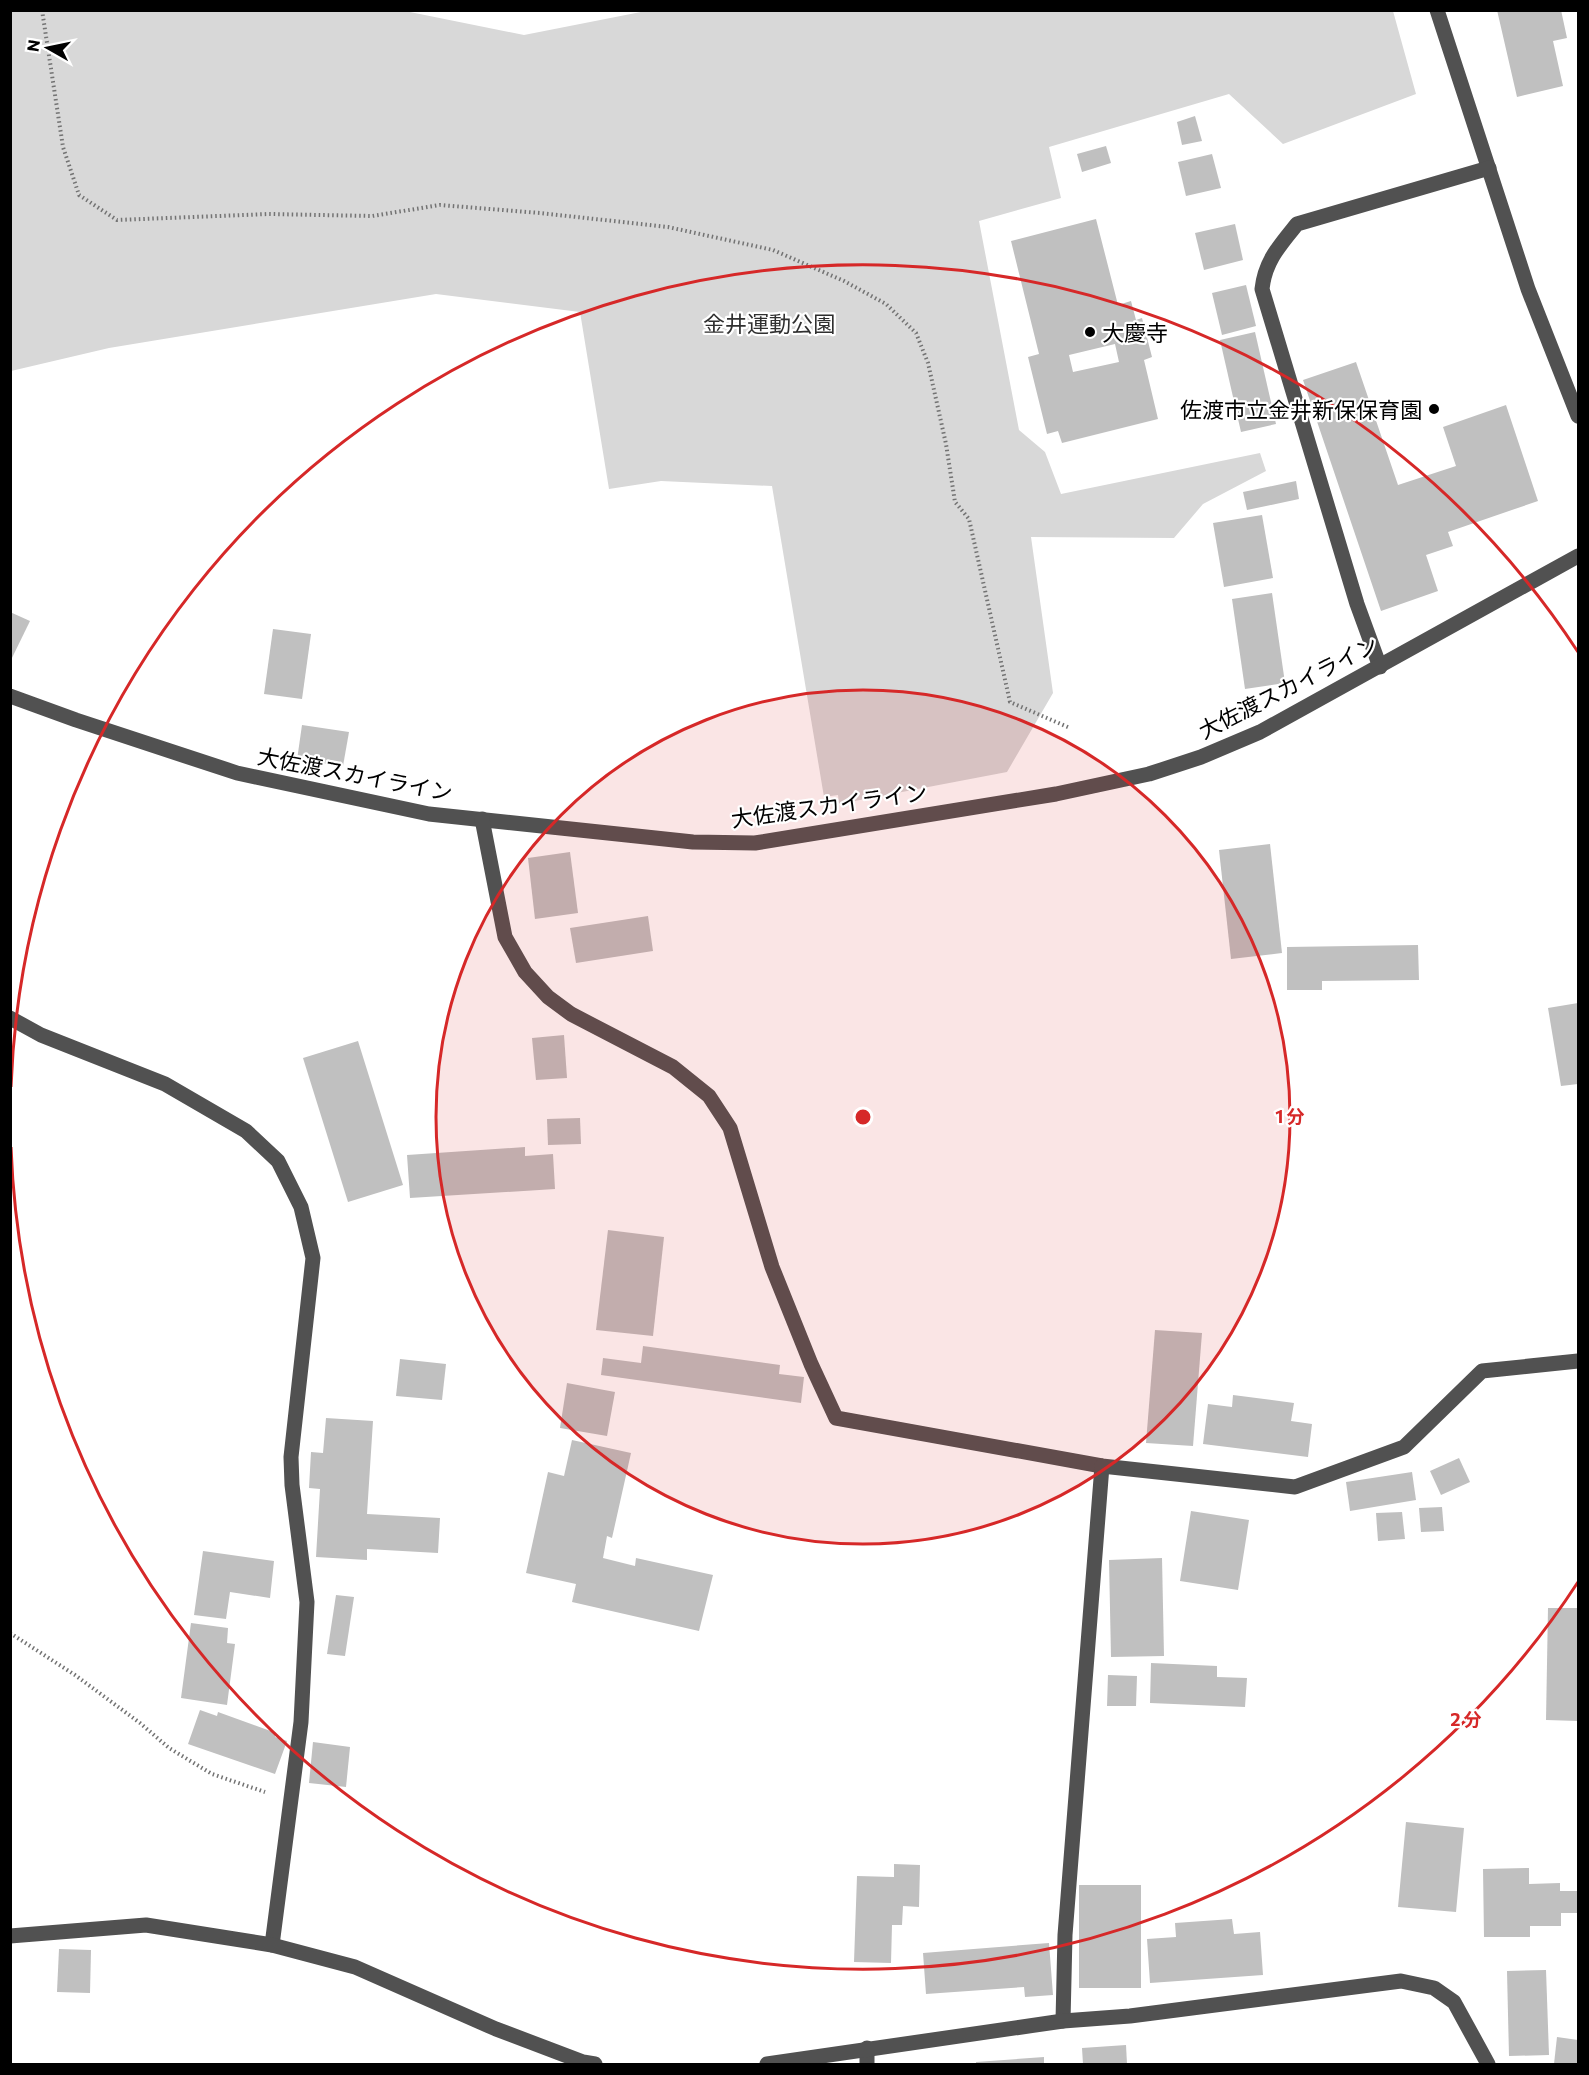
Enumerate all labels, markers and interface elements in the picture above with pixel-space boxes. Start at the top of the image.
north arrow [18,18,78,78]
text: N [22,38,43,53]
park label: 金井運動公園 [703,310,835,337]
place label: 大慶寺 [1102,319,1168,346]
marker: 大慶寺 [1083,325,1097,339]
place label: 佐渡市立金井新保保育園 [1180,396,1422,423]
marker: 佐渡市立金井新保保育園 [1427,402,1441,416]
street label: 大佐渡スカイライン [1194,630,1382,744]
street label: 大佐渡スカイライン [255,742,455,806]
street label: 大佐渡スカイライン [729,778,929,832]
text: 1 分 [1275,1105,1305,1127]
centre of rings [853,1107,873,1127]
text: 2 分 [1450,1708,1482,1730]

